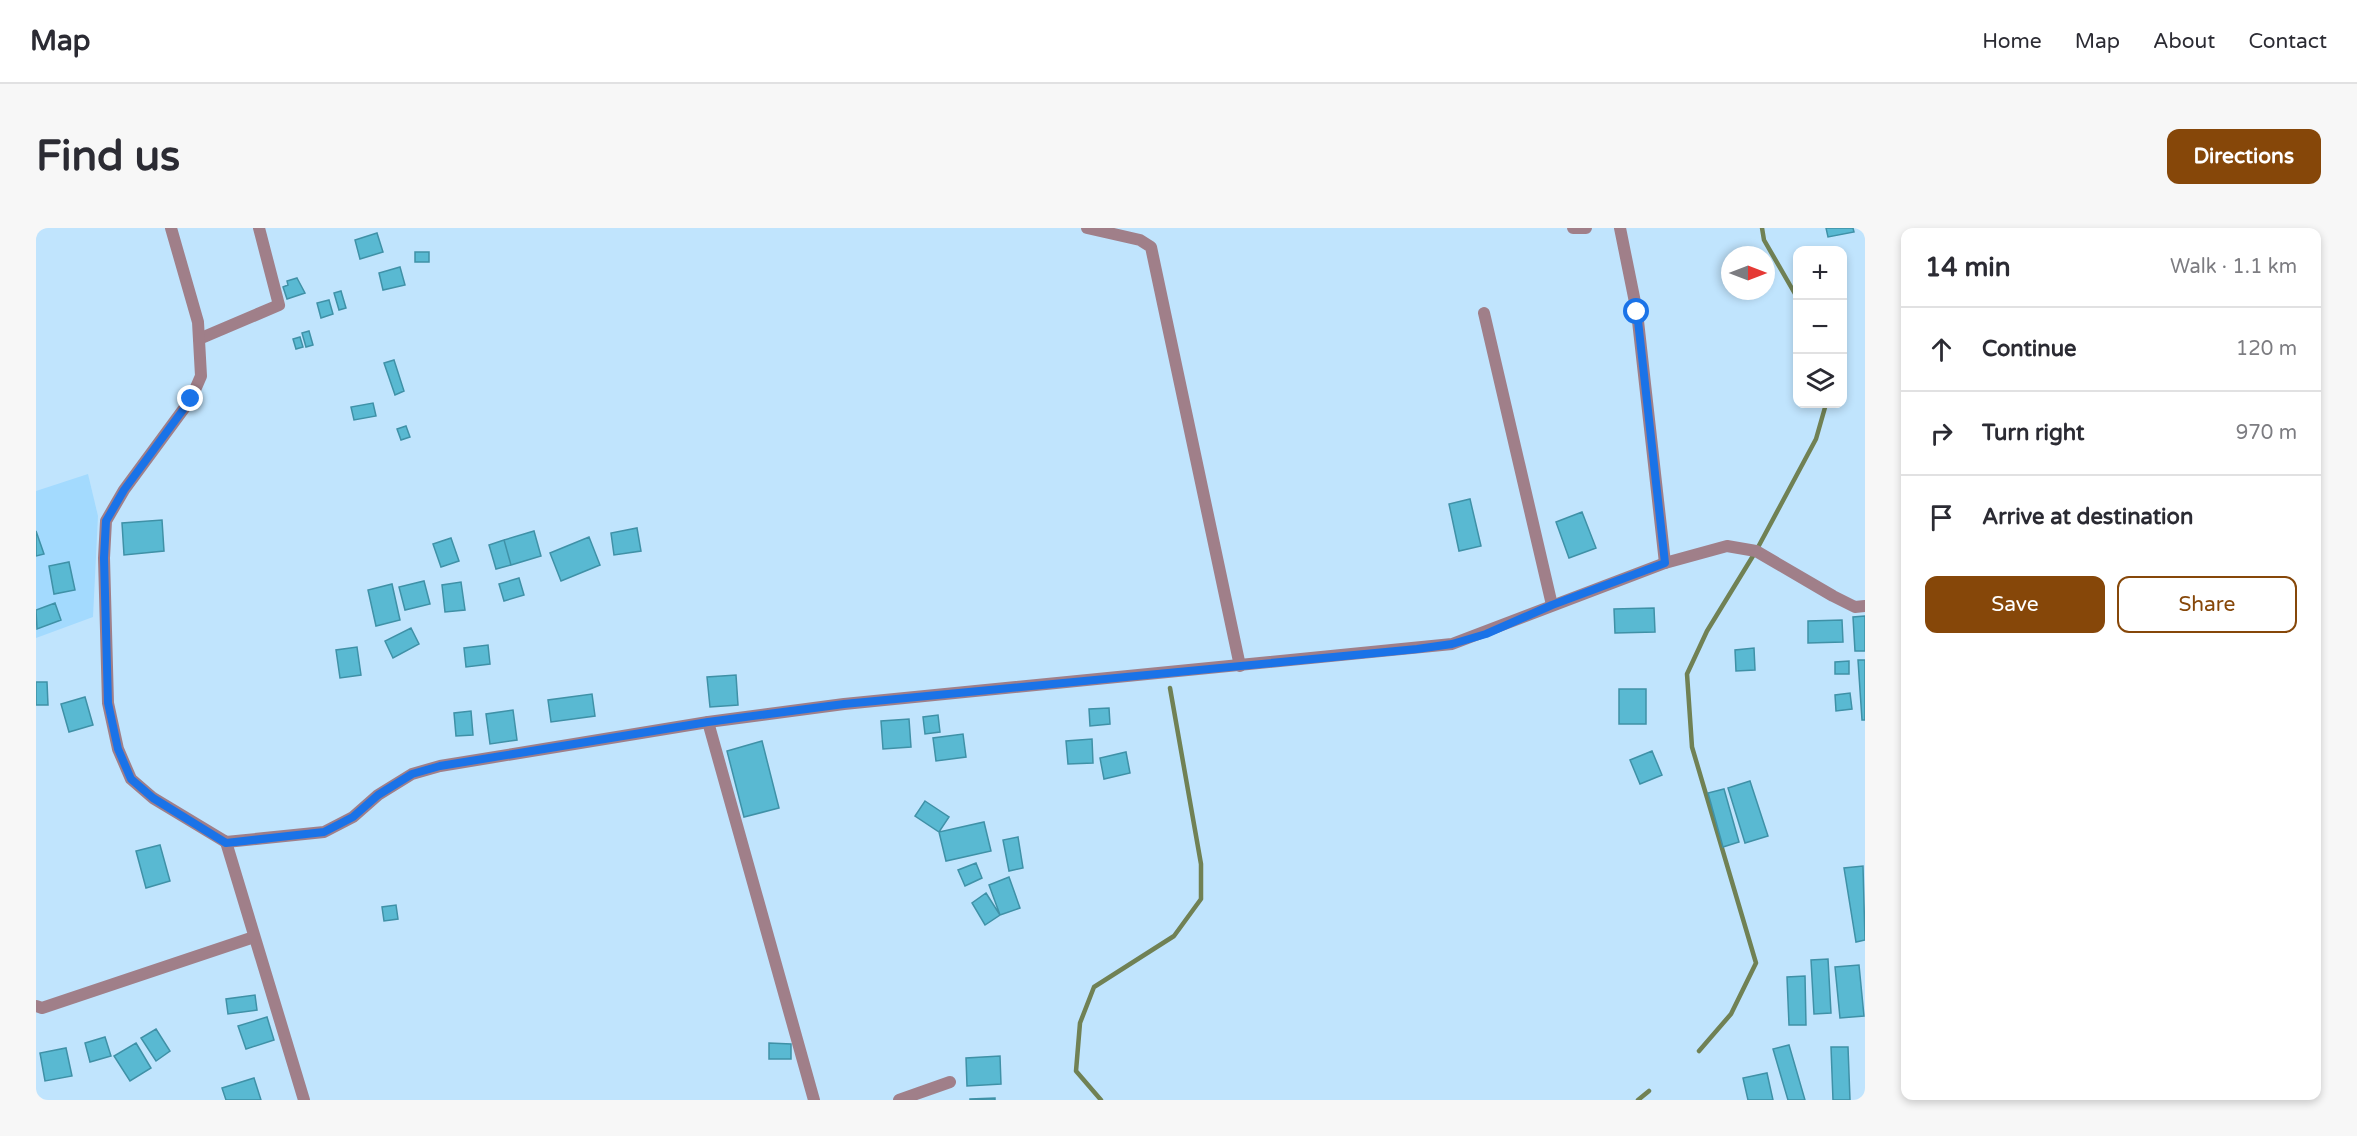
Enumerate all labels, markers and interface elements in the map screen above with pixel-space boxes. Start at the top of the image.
text: Map [30,24,90,58]
text: Home [1982,29,2042,54]
text: Map [2075,29,2120,54]
text: About [2153,29,2215,54]
text: Contact [2248,29,2327,54]
button: Directions [2167,129,2321,184]
text: Find us [36,131,180,182]
north arrow [1721,246,1775,300]
map controls [1793,246,1847,408]
button: + [1793,246,1847,300]
text: 14 min [1925,252,2011,283]
text: Walk · 1.1 km [2170,255,2297,279]
route start [1623,298,1649,324]
button: − [1793,300,1847,354]
icon: ahead [1925,333,1958,366]
text: Continue [1982,336,2077,362]
text: 120 m [2236,337,2297,361]
button: layers [1793,354,1847,408]
route end [177,385,203,411]
icon: right [1925,417,1958,450]
text: Turn right [1982,420,2084,446]
text: 970 m [2236,421,2297,445]
icon: arrive [1925,501,1958,534]
text: Arrive at destination [1982,504,2193,530]
button: Save [1925,576,2105,633]
button: Share [2117,576,2297,633]

